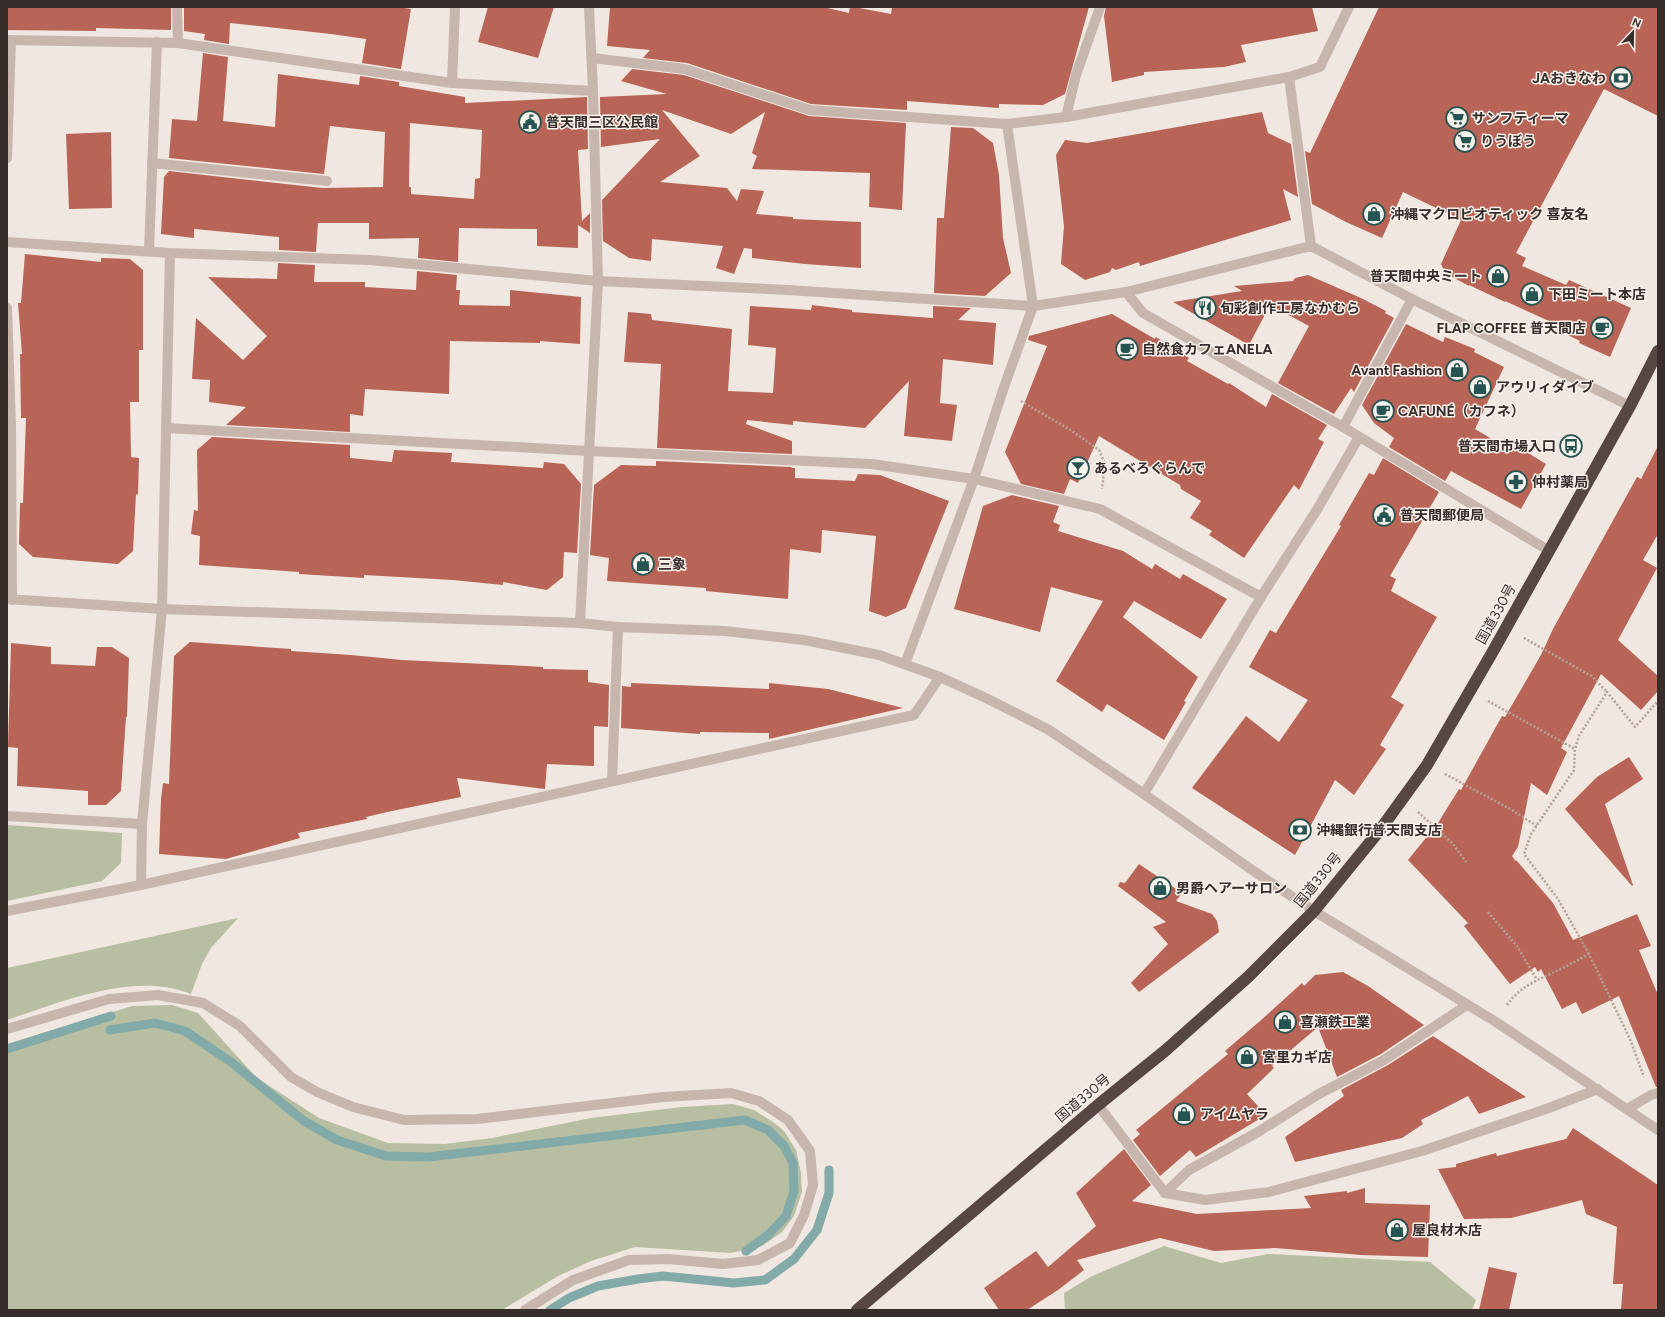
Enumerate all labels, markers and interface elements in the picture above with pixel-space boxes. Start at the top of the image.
north arrow [1613,12,1653,52]
text: N [1630,16,1643,31]
bank icon: JAおきなわ [1608,65,1634,91]
place label: JAおきなわ [1532,70,1606,87]
supermarket icon: サンフティーマ [1444,105,1470,131]
public building icon: 普天間三区公民館 [517,109,543,135]
place label: サンフティーマ [1472,110,1569,127]
place label: 普天間三区公民館 [546,114,658,131]
supermarket icon: りうぼう [1452,128,1478,154]
place label: りうぼう [1480,133,1536,150]
shop icon: 沖縄マクロビオティック 喜友名 [1361,201,1387,227]
place label: 沖縄マクロビオティック 喜友名 [1390,206,1589,223]
shop icon: 普天間中央ミート [1485,263,1511,289]
place label: 普天間中央ミート [1370,268,1482,285]
shop icon: 下田ミート本店 [1519,281,1545,307]
place label: 下田ミート本店 [1548,286,1646,303]
restaurant icon: 旬彩創作工房なかむら [1192,295,1218,321]
place label: 旬彩創作工房なかむら [1220,300,1360,317]
cafe icon: FLAP COFFEE 普天間店 [1589,315,1615,341]
place label: FLAP COFFEE 普天間店 [1436,320,1586,337]
cafe icon: 自然食カフェANELA [1114,336,1140,362]
place label: 自然食カフェANELA [1142,341,1273,358]
shop icon: Avant Fashion [1444,357,1470,383]
place label: Avant Fashion [1351,362,1442,379]
shop icon: アウリィダイブ [1467,374,1493,400]
place label: アウリィダイブ [1496,379,1594,396]
cafe icon: CAFUNÉ（カフネ） [1370,398,1396,424]
place label: CAFUNÉ（カフネ） [1398,403,1525,420]
bus stop icon: 普天間市場入口 [1558,433,1584,459]
place label: 普天間市場入口 [1458,438,1556,455]
bar icon: あるべろぐらんで [1065,455,1091,481]
place label: あるべろぐらんで [1094,460,1205,477]
pharmacy icon: 仲村薬局 [1503,469,1529,495]
place label: 仲村薬局 [1532,474,1588,491]
public building icon: 普天間郵便局 [1371,502,1397,528]
place label: 普天間郵便局 [1400,507,1484,524]
shop icon: 三象 [630,551,656,577]
place label: 三象 [658,556,686,573]
street label: 国道330号 [1473,581,1519,647]
bank icon: 沖縄銀行普天間支店 [1287,817,1313,843]
place label: 沖縄銀行普天間支店 [1316,822,1442,839]
street label: 国道330号 [1291,849,1345,911]
shop icon: 男爵ヘアーサロン [1147,875,1173,901]
place label: 男爵ヘアーサロン [1176,880,1287,897]
shop icon: 喜瀬鉄工業 [1272,1009,1298,1035]
place label: 喜瀬鉄工業 [1300,1014,1370,1031]
shop icon: 宮里カギ店 [1234,1044,1260,1070]
place label: 宮里カギ店 [1262,1049,1332,1066]
street label: 国道330号 [1052,1070,1114,1126]
shop icon: アイムヤラ [1171,1101,1197,1127]
place label: アイムヤラ [1200,1106,1269,1123]
shop icon: 屋良材木店 [1384,1217,1410,1243]
place label: 屋良材木店 [1412,1222,1482,1239]

